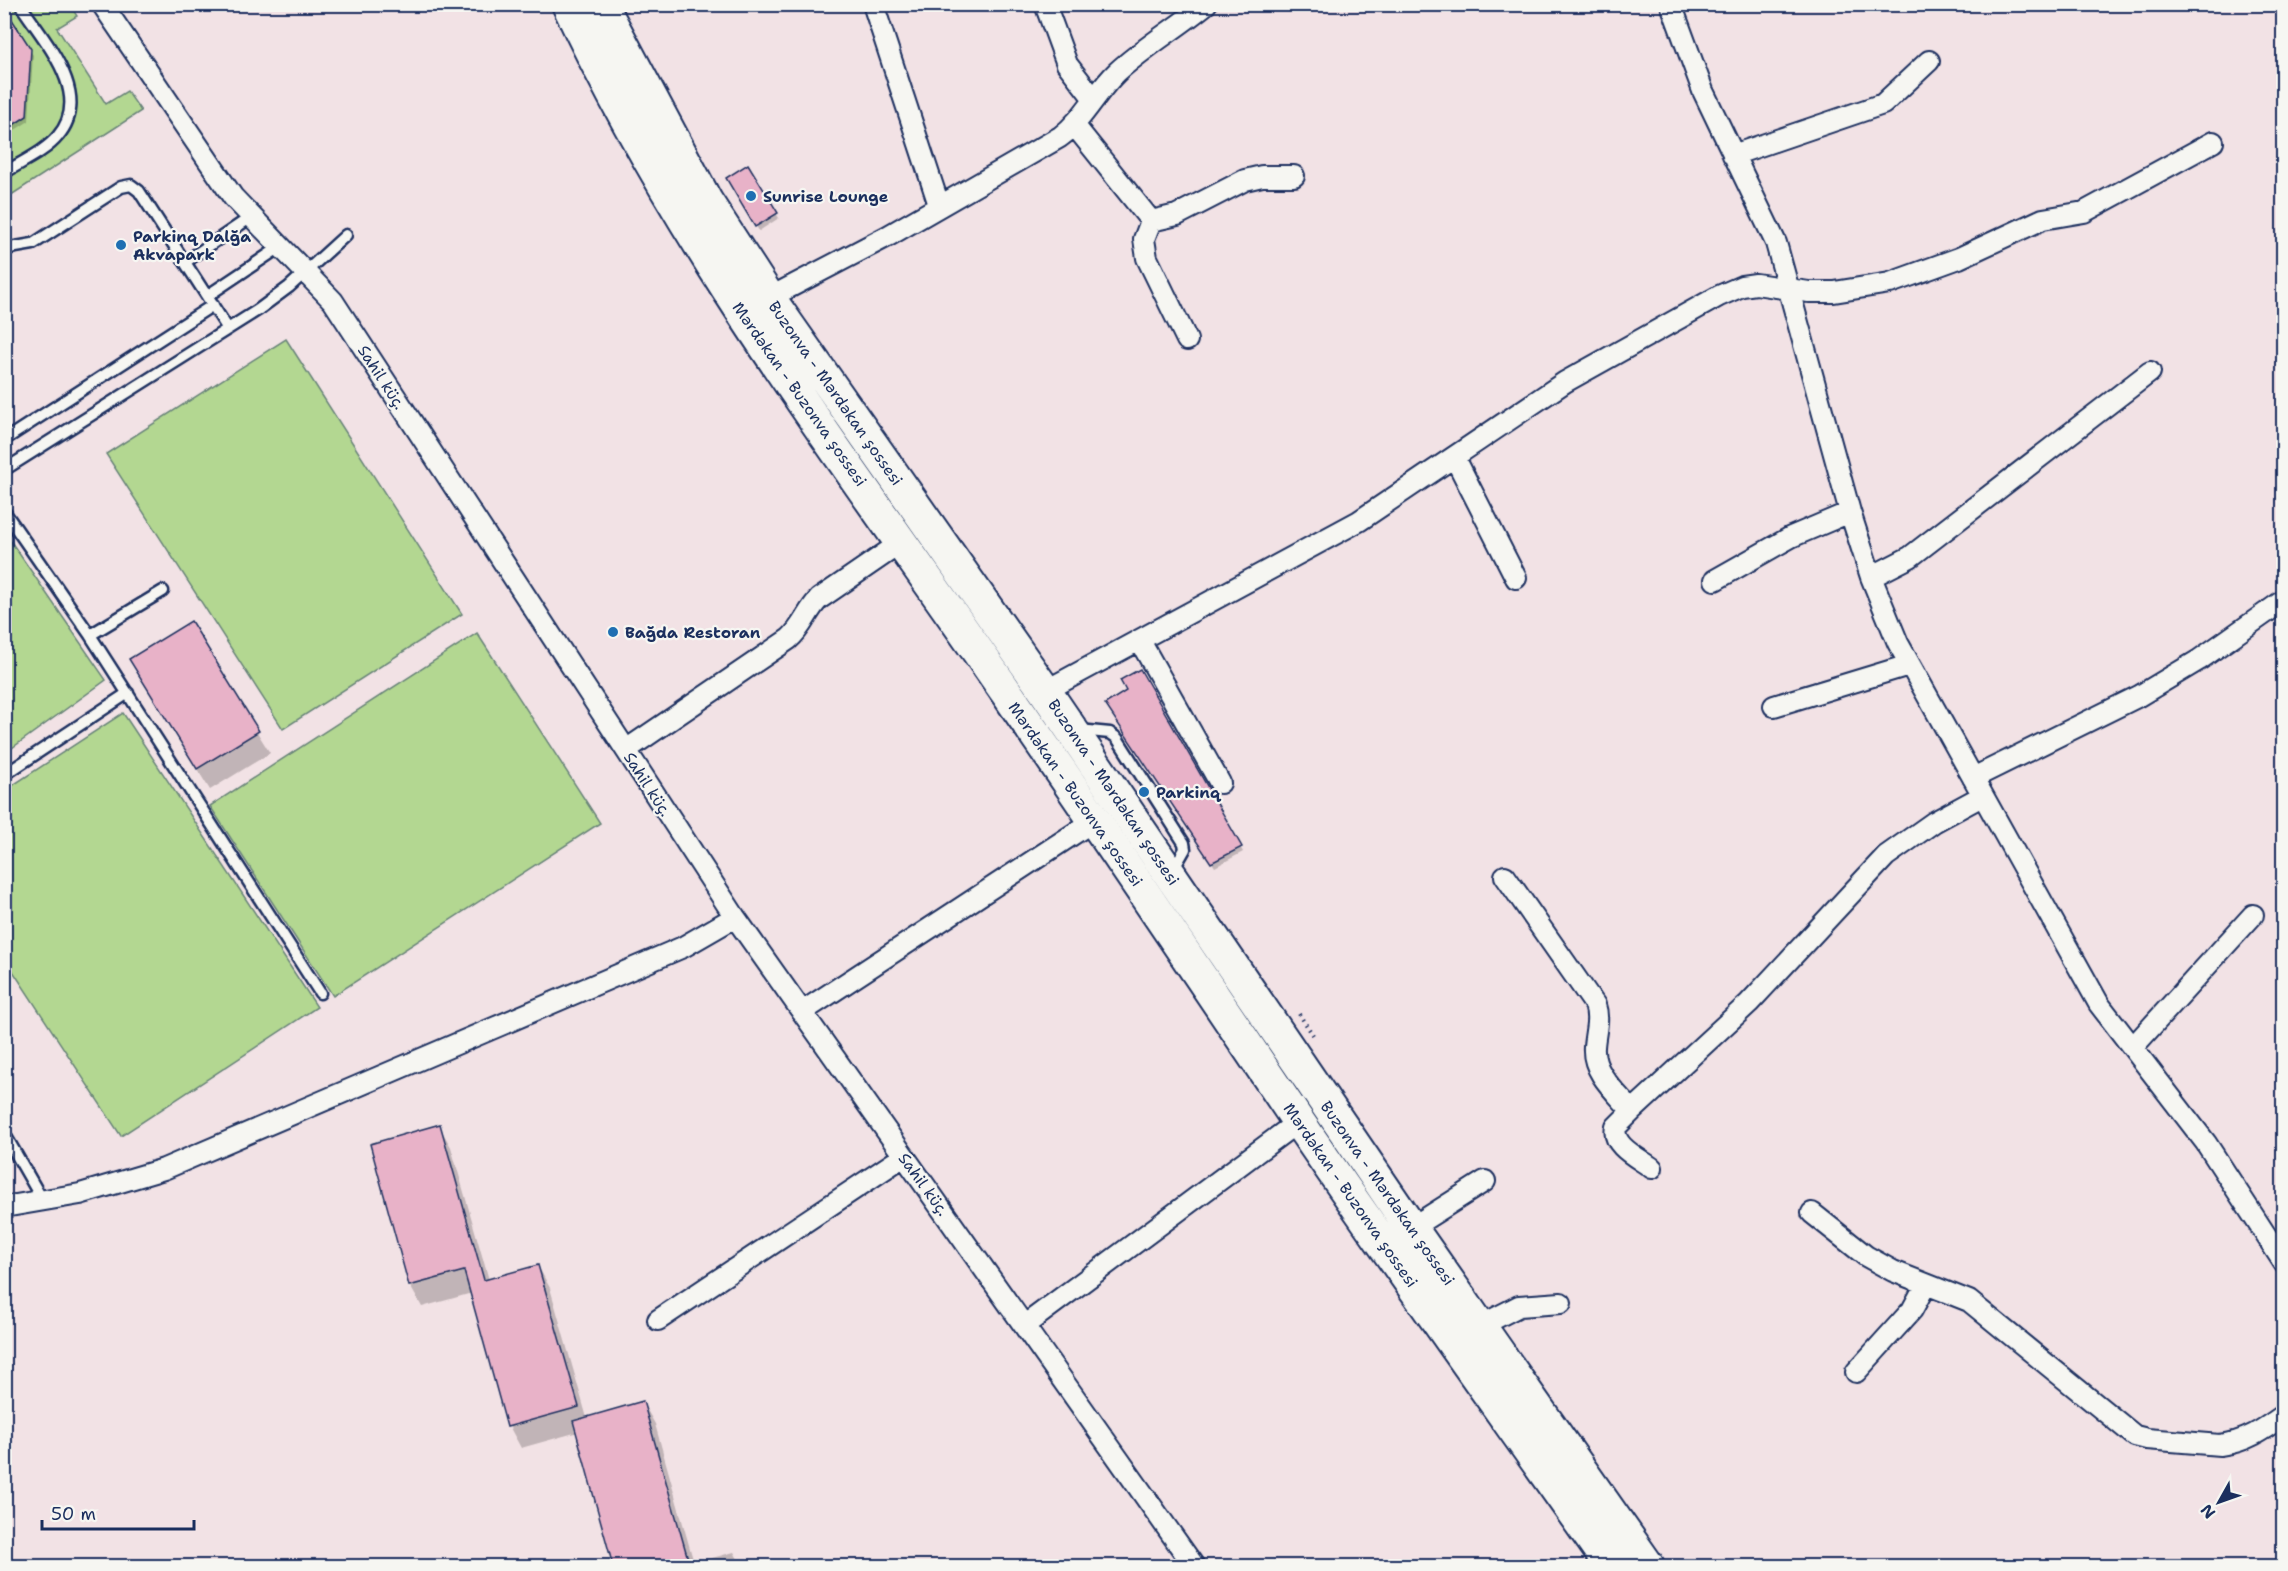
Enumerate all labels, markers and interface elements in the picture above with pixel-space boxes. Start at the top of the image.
place label: Sunrise Lounge [763,186,889,207]
marker: Sunrise Lounge [744,189,758,203]
place label: Parkinq Dalğa Akvapark [133,226,251,265]
marker: Parkinq Dalğa Akvapark [114,238,128,252]
street label: Buzonva - Mərdəkan şossesi [764,297,907,490]
street label: Mərdəkan - Buzonva şossesi [728,298,871,491]
street label: Sahil küç. [353,341,410,414]
place label: Bağda Restoran [625,622,761,643]
marker: Bağda Restoran [606,625,620,639]
street label: Buzonva - Mərdəkan şossesi [1043,695,1184,890]
street label: Mərdəkan - Buzonva şossesi [1004,698,1147,891]
street label: Sahil küç. [619,748,676,821]
place label: Parkinq [1156,782,1222,803]
marker: Parkinq [1137,785,1151,799]
street label: Buzonva - Mərdəkan şossesi [1316,1097,1459,1290]
street label: Mərdəkan - Buzonva şossesi [1279,1099,1422,1292]
street label: Sahil küç. [894,1149,953,1220]
north arrow [2189,1472,2249,1532]
scale bar [42,1493,194,1531]
text: N [2196,1500,2220,1523]
text: 50 m [51,1502,96,1526]

